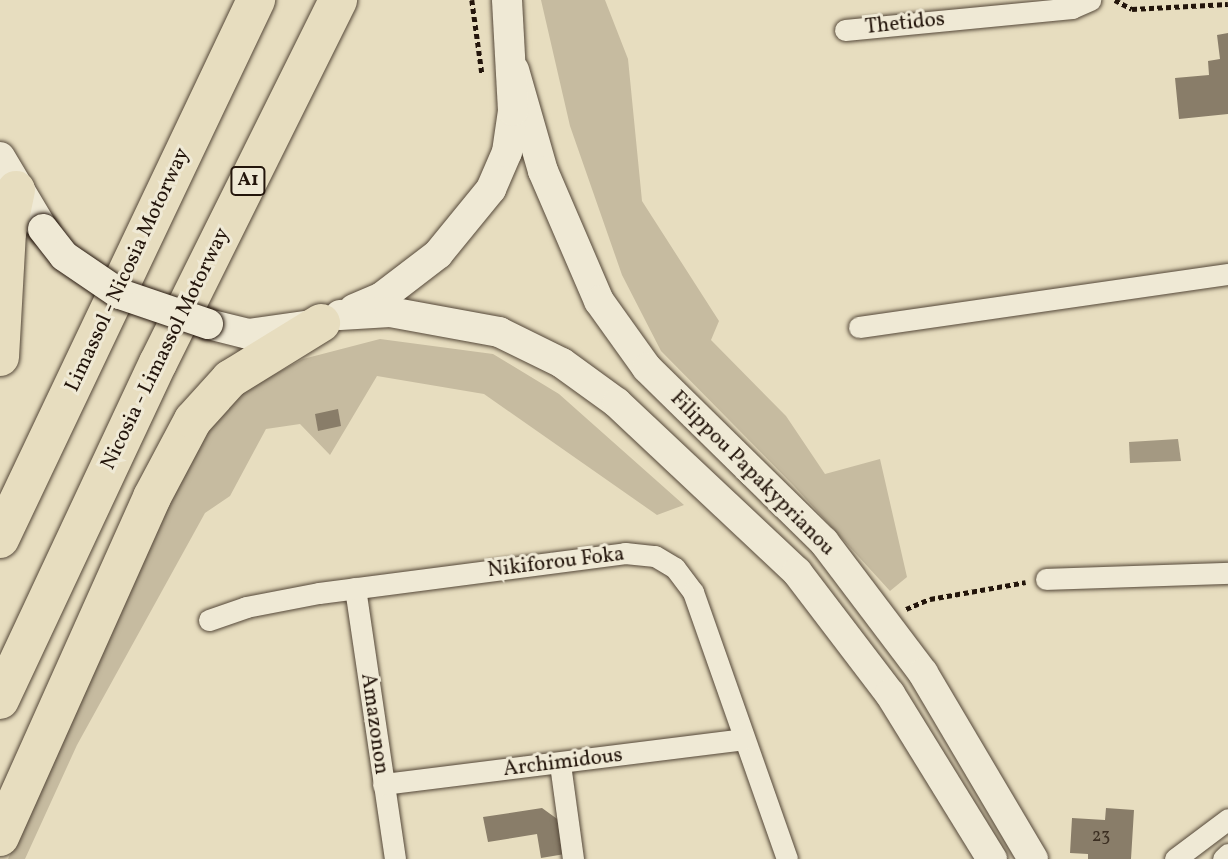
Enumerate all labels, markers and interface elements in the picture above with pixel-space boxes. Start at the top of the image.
street label: Thetidos [864,7,946,41]
street label: Limassol - Nicosia Motorway [60,144,196,396]
road number: A1 [229,166,267,196]
street label: Nicosia - Limassol Motorway [96,224,236,474]
street label: Filippou Papakyprianou [664,386,840,562]
street label: Nikiforou Foka [486,542,626,584]
street label: Amazonon [354,672,394,776]
street label: Archimidous [502,743,624,783]
house number: 23 [1092,826,1110,848]

